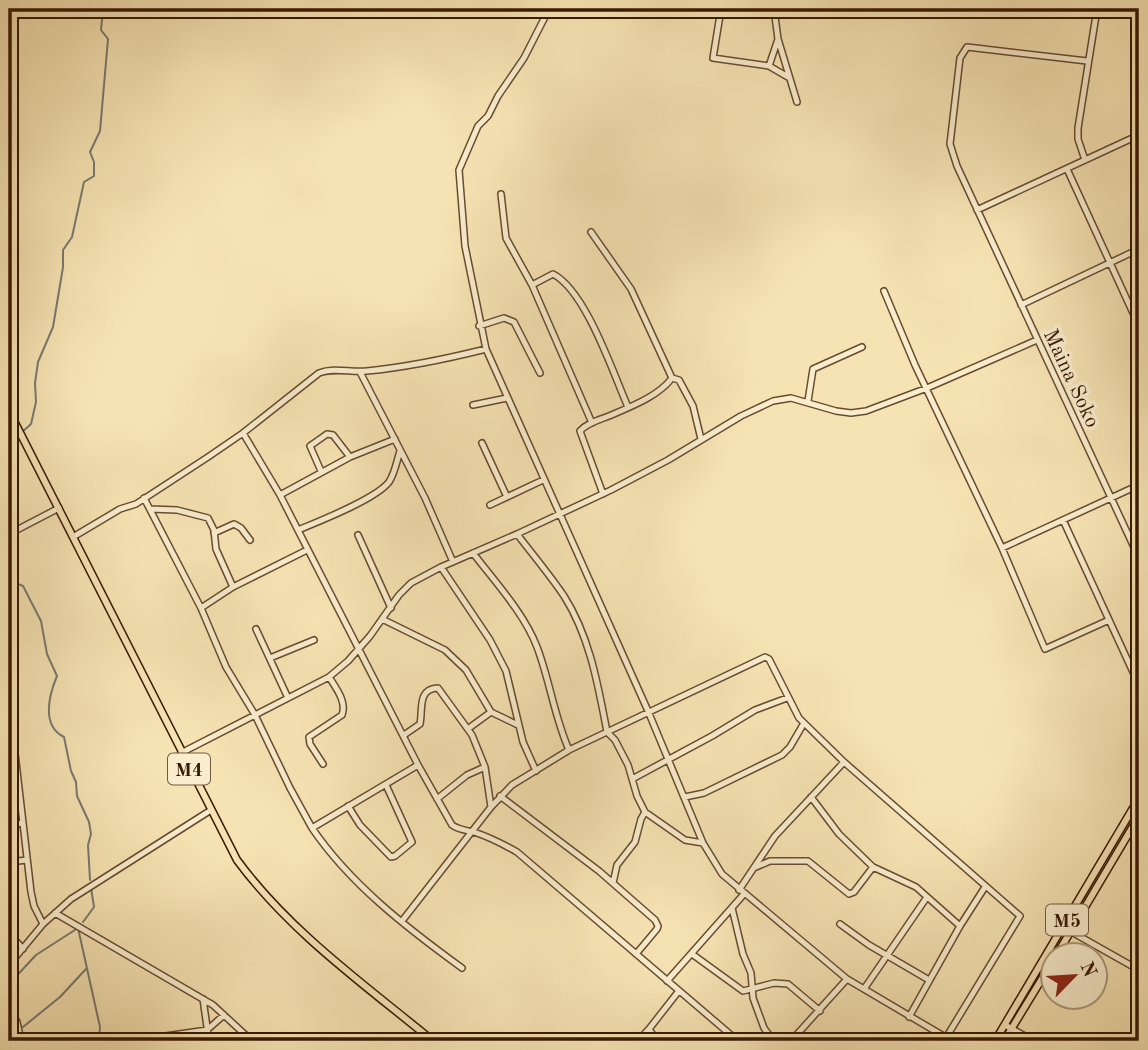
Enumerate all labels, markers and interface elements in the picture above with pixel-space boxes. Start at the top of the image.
street label: Maina Soko [1039,326,1103,431]
road number: M4 [168,754,210,784]
road number: M5 [1046,904,1088,936]
north arrow [1040,942,1110,1012]
text: N [1075,959,1099,981]

